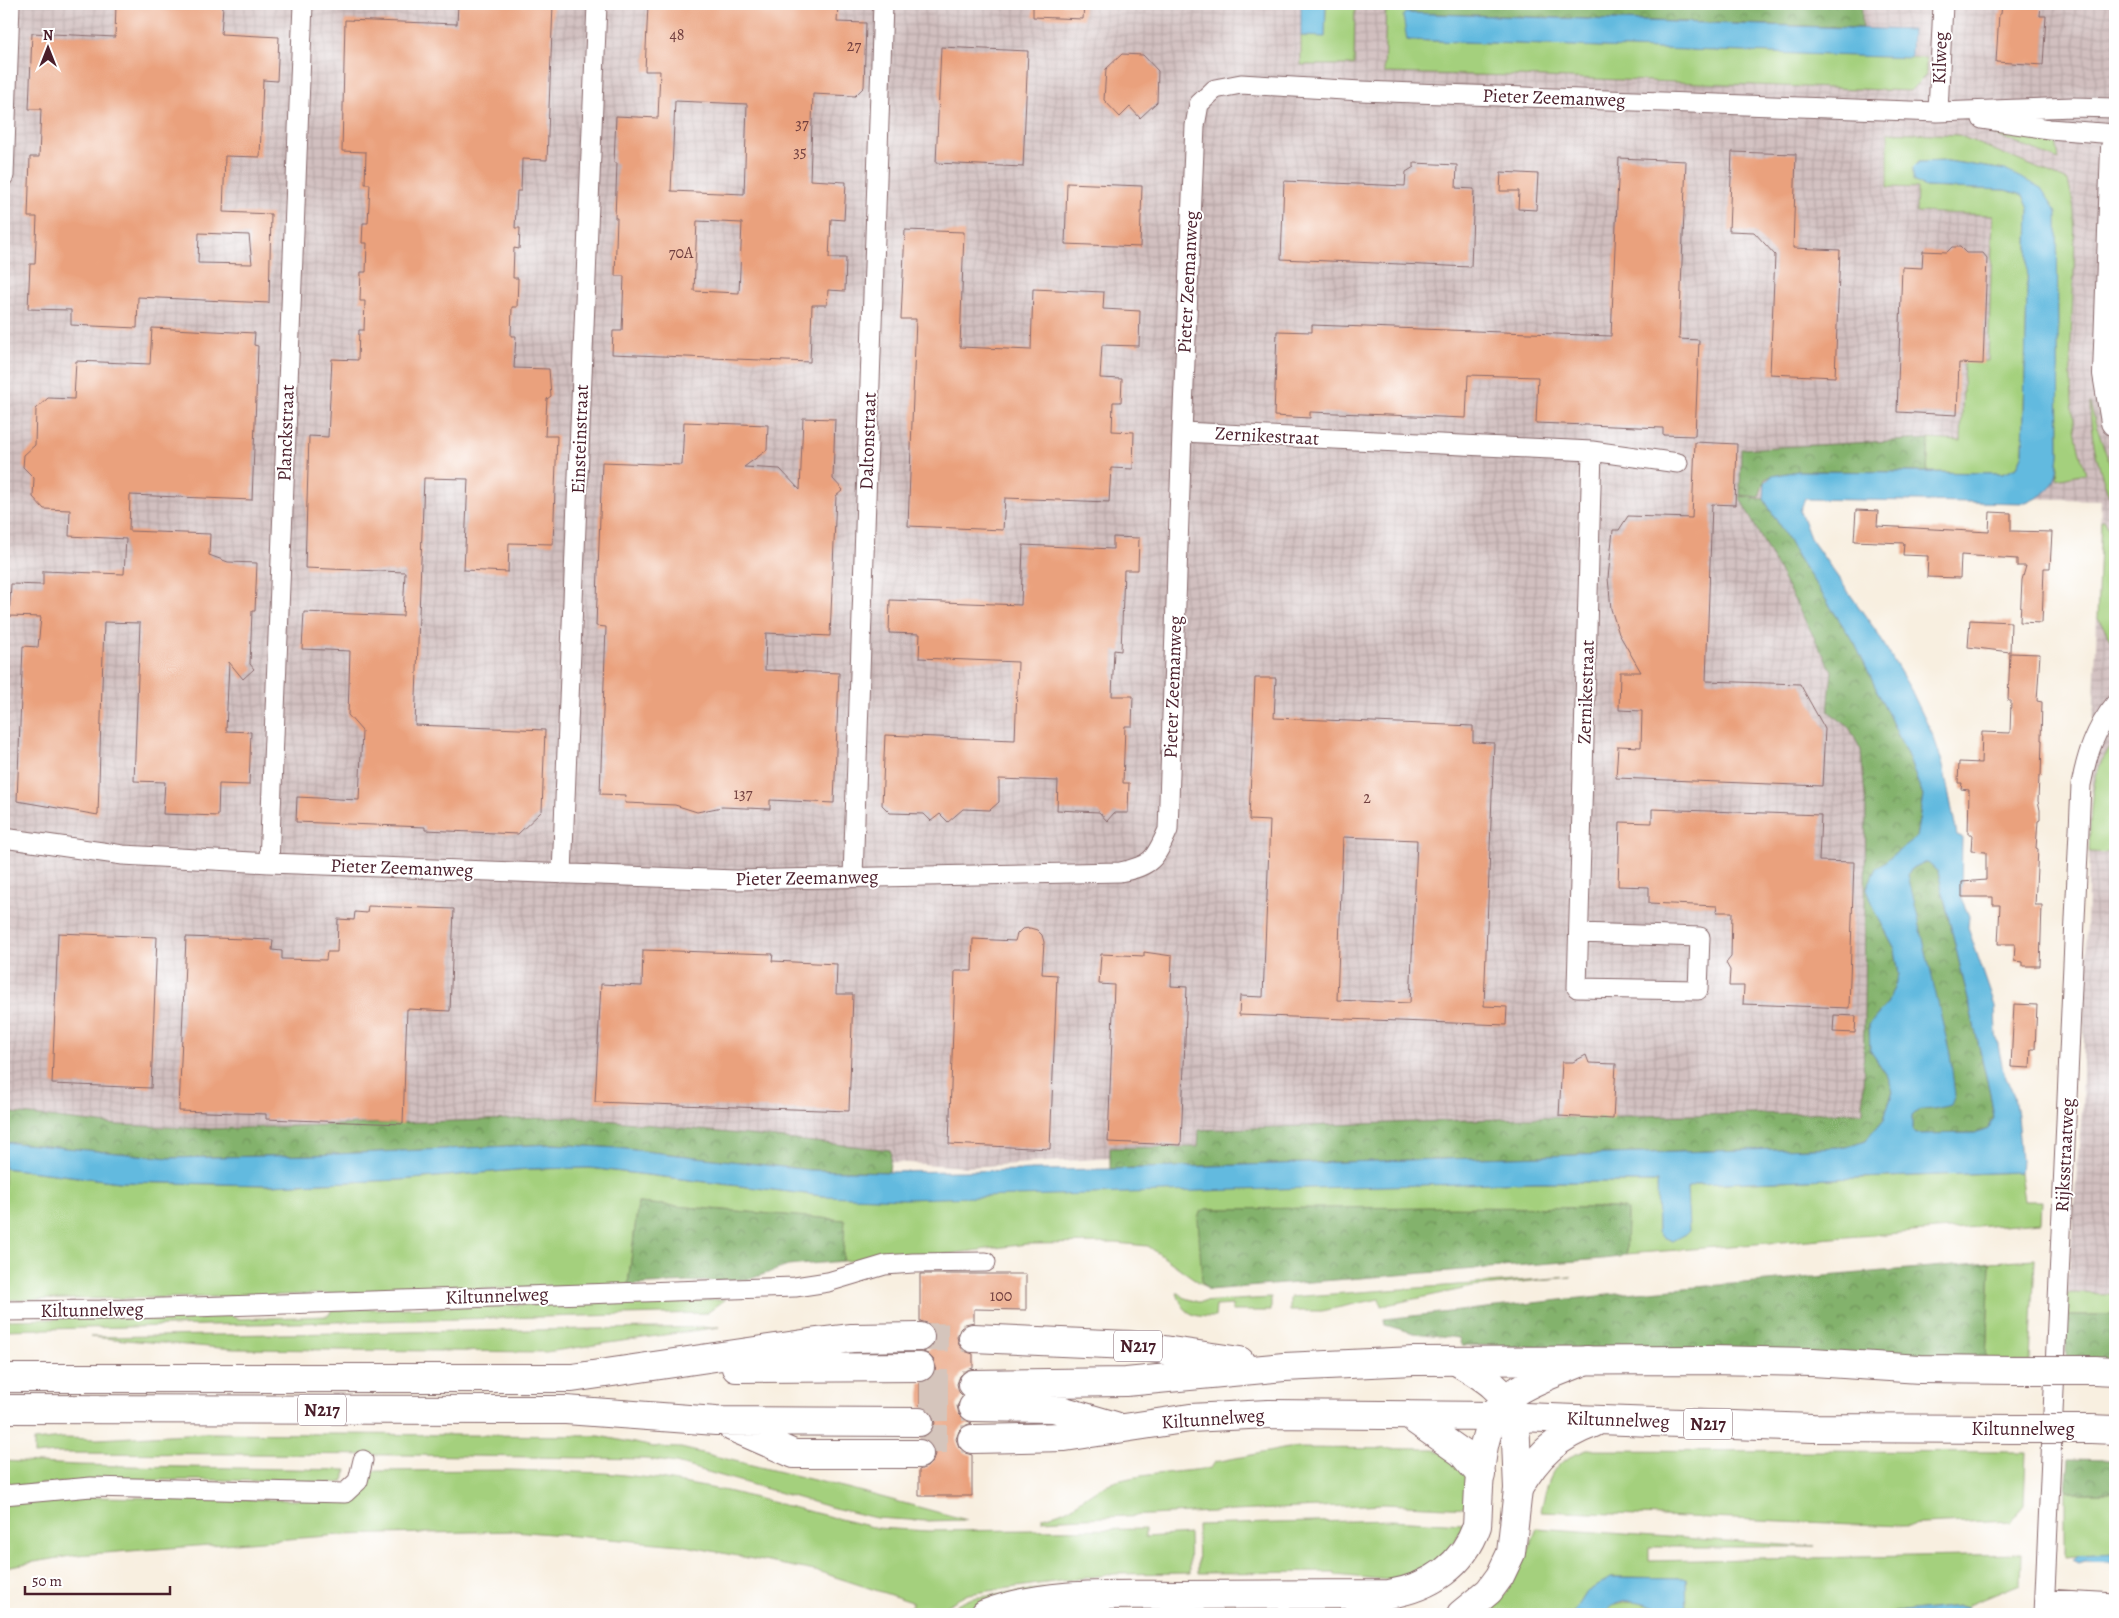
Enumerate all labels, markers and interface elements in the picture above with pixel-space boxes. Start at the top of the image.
north arrow [22,22,72,72]
house number: 48 [669,24,685,46]
text: N [43,26,53,45]
street label: Kilweg [1926,31,1954,85]
house number: 27 [847,35,861,57]
street label: Pieter Zeemanweg [1482,83,1626,114]
house number: 37 [795,113,809,135]
house number: 35 [793,141,807,163]
street label: Pieter Zeemanweg [1171,209,1205,354]
house number: 70A [669,242,694,264]
street label: Planckstraat [271,384,301,482]
street label: Einsteinstraat [565,384,595,494]
street label: Daltonstraat [853,392,883,490]
street label: Zernikestraat [1214,420,1320,452]
street label: Pieter Zeemanweg [1158,615,1189,759]
street label: Zernikestraat [1571,639,1601,745]
house number: 137 [734,783,753,805]
house number: 2 [1363,787,1371,809]
street label: Pieter Zeemanweg [330,853,474,884]
street label: Pieter Zeemanweg [735,864,879,892]
street label: Rijksstraatweg [2049,1097,2081,1213]
street label: Kiltunnelweg [445,1281,550,1311]
house number: 100 [990,1285,1012,1307]
street label: Kiltunnelweg [40,1296,144,1324]
road number: N217 [1114,1330,1162,1362]
road number: N217 [298,1394,346,1426]
street label: Kiltunnelweg [1161,1402,1266,1436]
street label: Kiltunnelweg [1566,1405,1671,1435]
road number: N217 [1684,1408,1732,1440]
street label: Kiltunnelweg [1971,1416,2075,1442]
scale bar [25,1563,170,1595]
text: 50 m [32,1571,62,1591]

